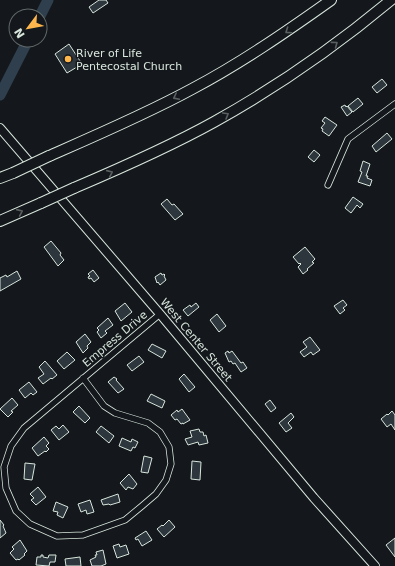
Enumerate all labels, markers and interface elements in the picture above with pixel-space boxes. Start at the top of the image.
north arrow [8,8,48,48]
text: N [12,26,28,40]
one-way arrow [285,26,292,33]
one-way arrow [331,41,338,49]
place label: River of Life Pentecostal Church [76,47,182,73]
marker: River of Life Pentecostal Church [63,54,73,64]
one-way arrow [173,92,180,100]
one-way arrow [222,112,229,120]
one-way arrow [106,169,113,177]
one-way arrow [16,209,24,217]
street label: West Center Street [157,296,235,385]
street label: Empress Drive [80,308,150,370]

